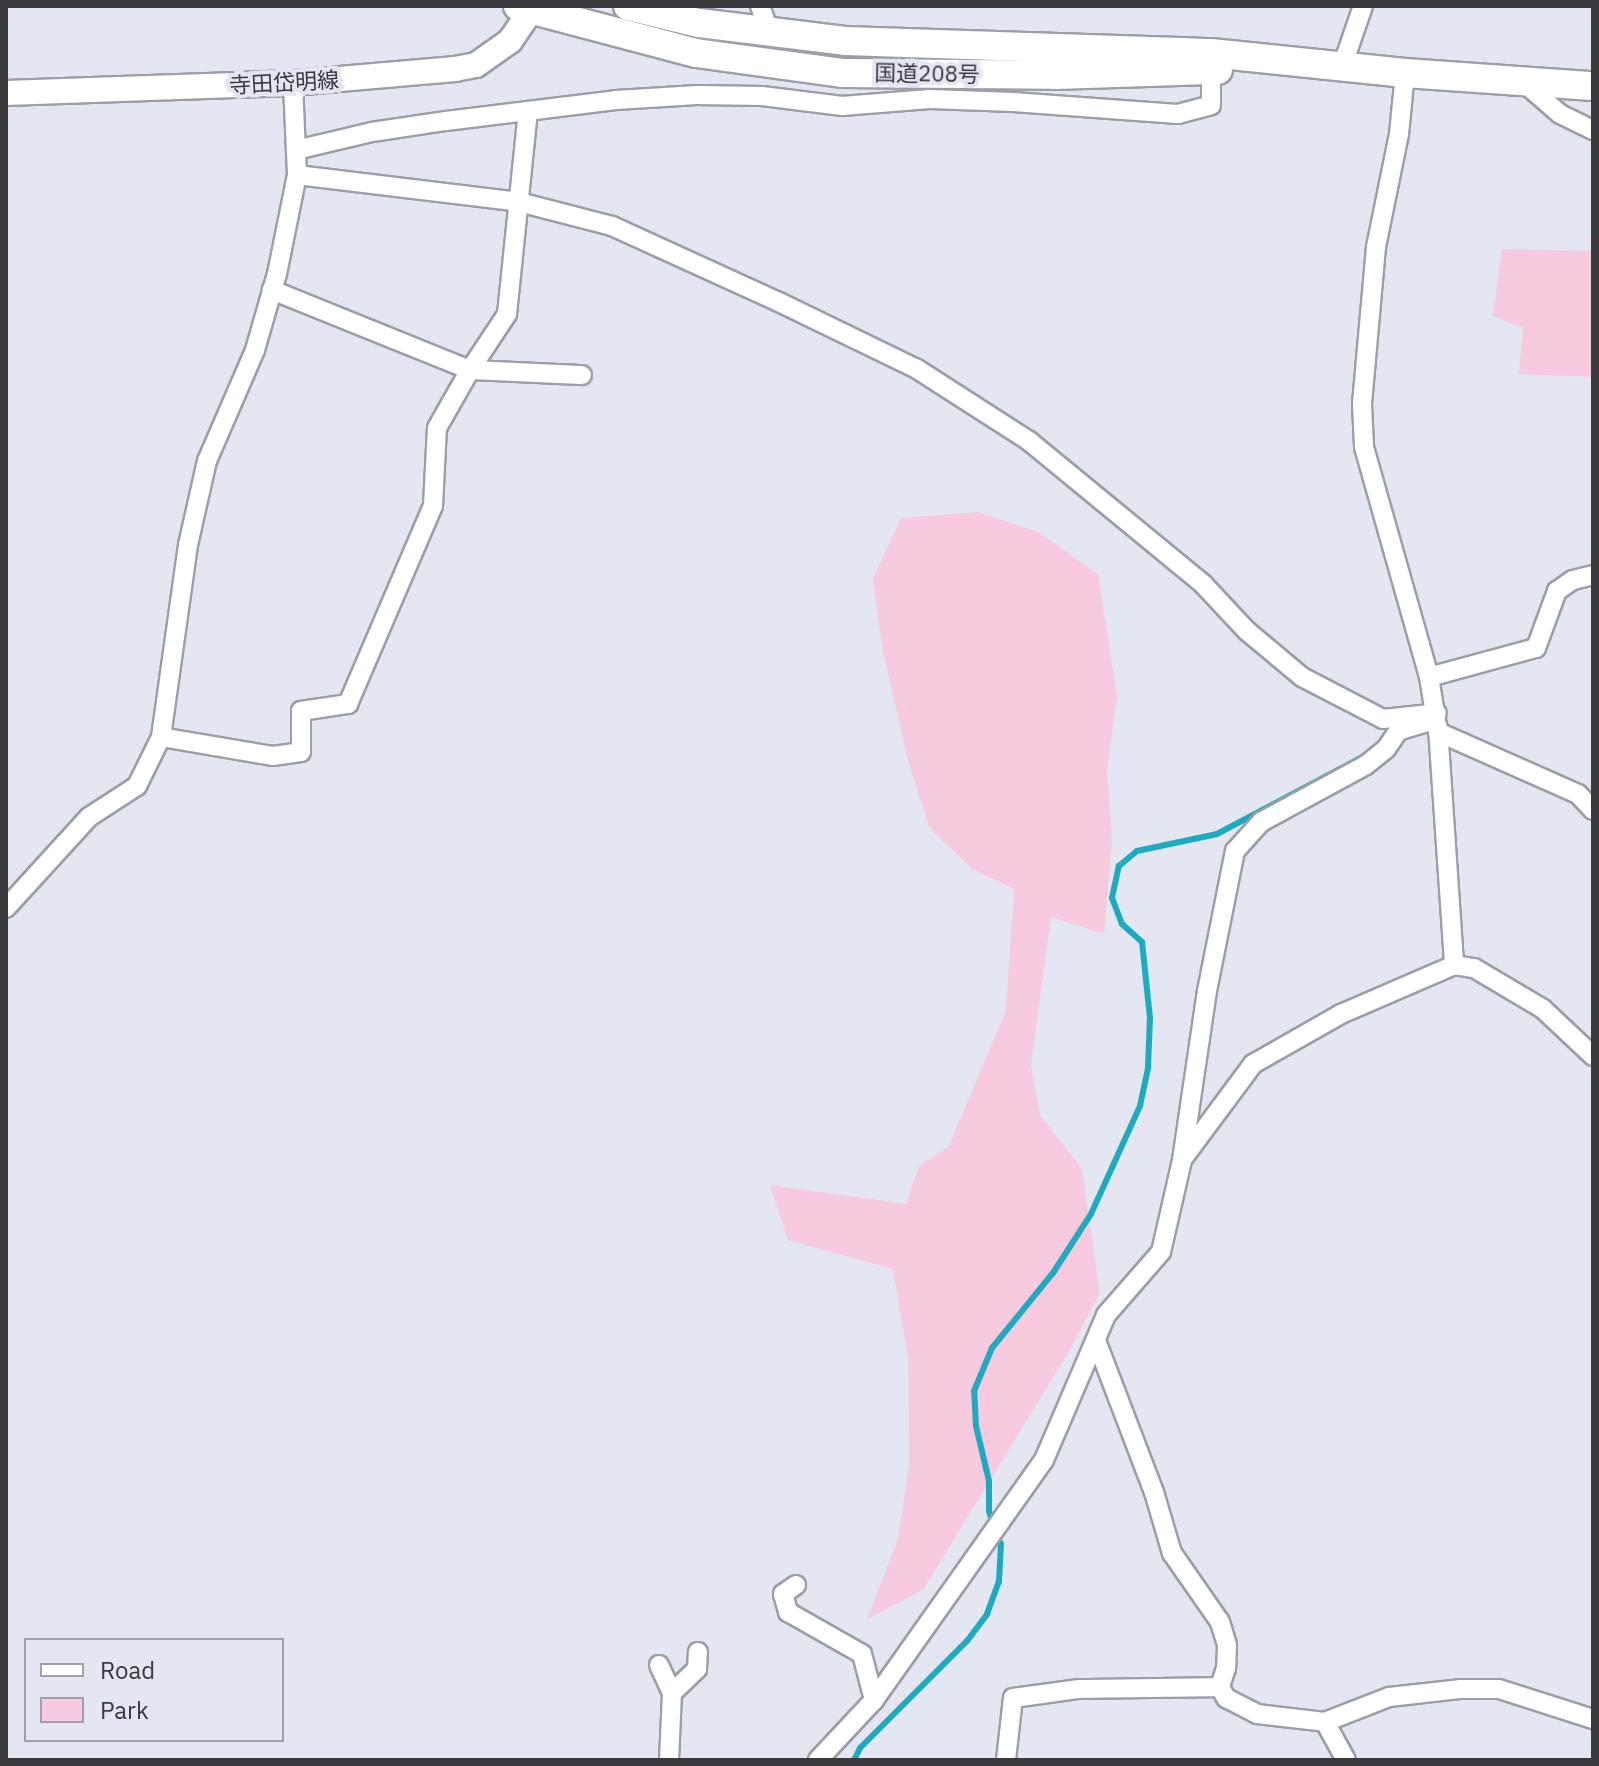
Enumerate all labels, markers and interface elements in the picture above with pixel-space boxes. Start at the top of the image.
street label: 国道208号 [874,59,980,87]
street label: 寺田岱明線 [228,66,340,98]
legend [24,1638,284,1742]
text: Road [100,1654,155,1686]
text: Park [100,1694,149,1726]

